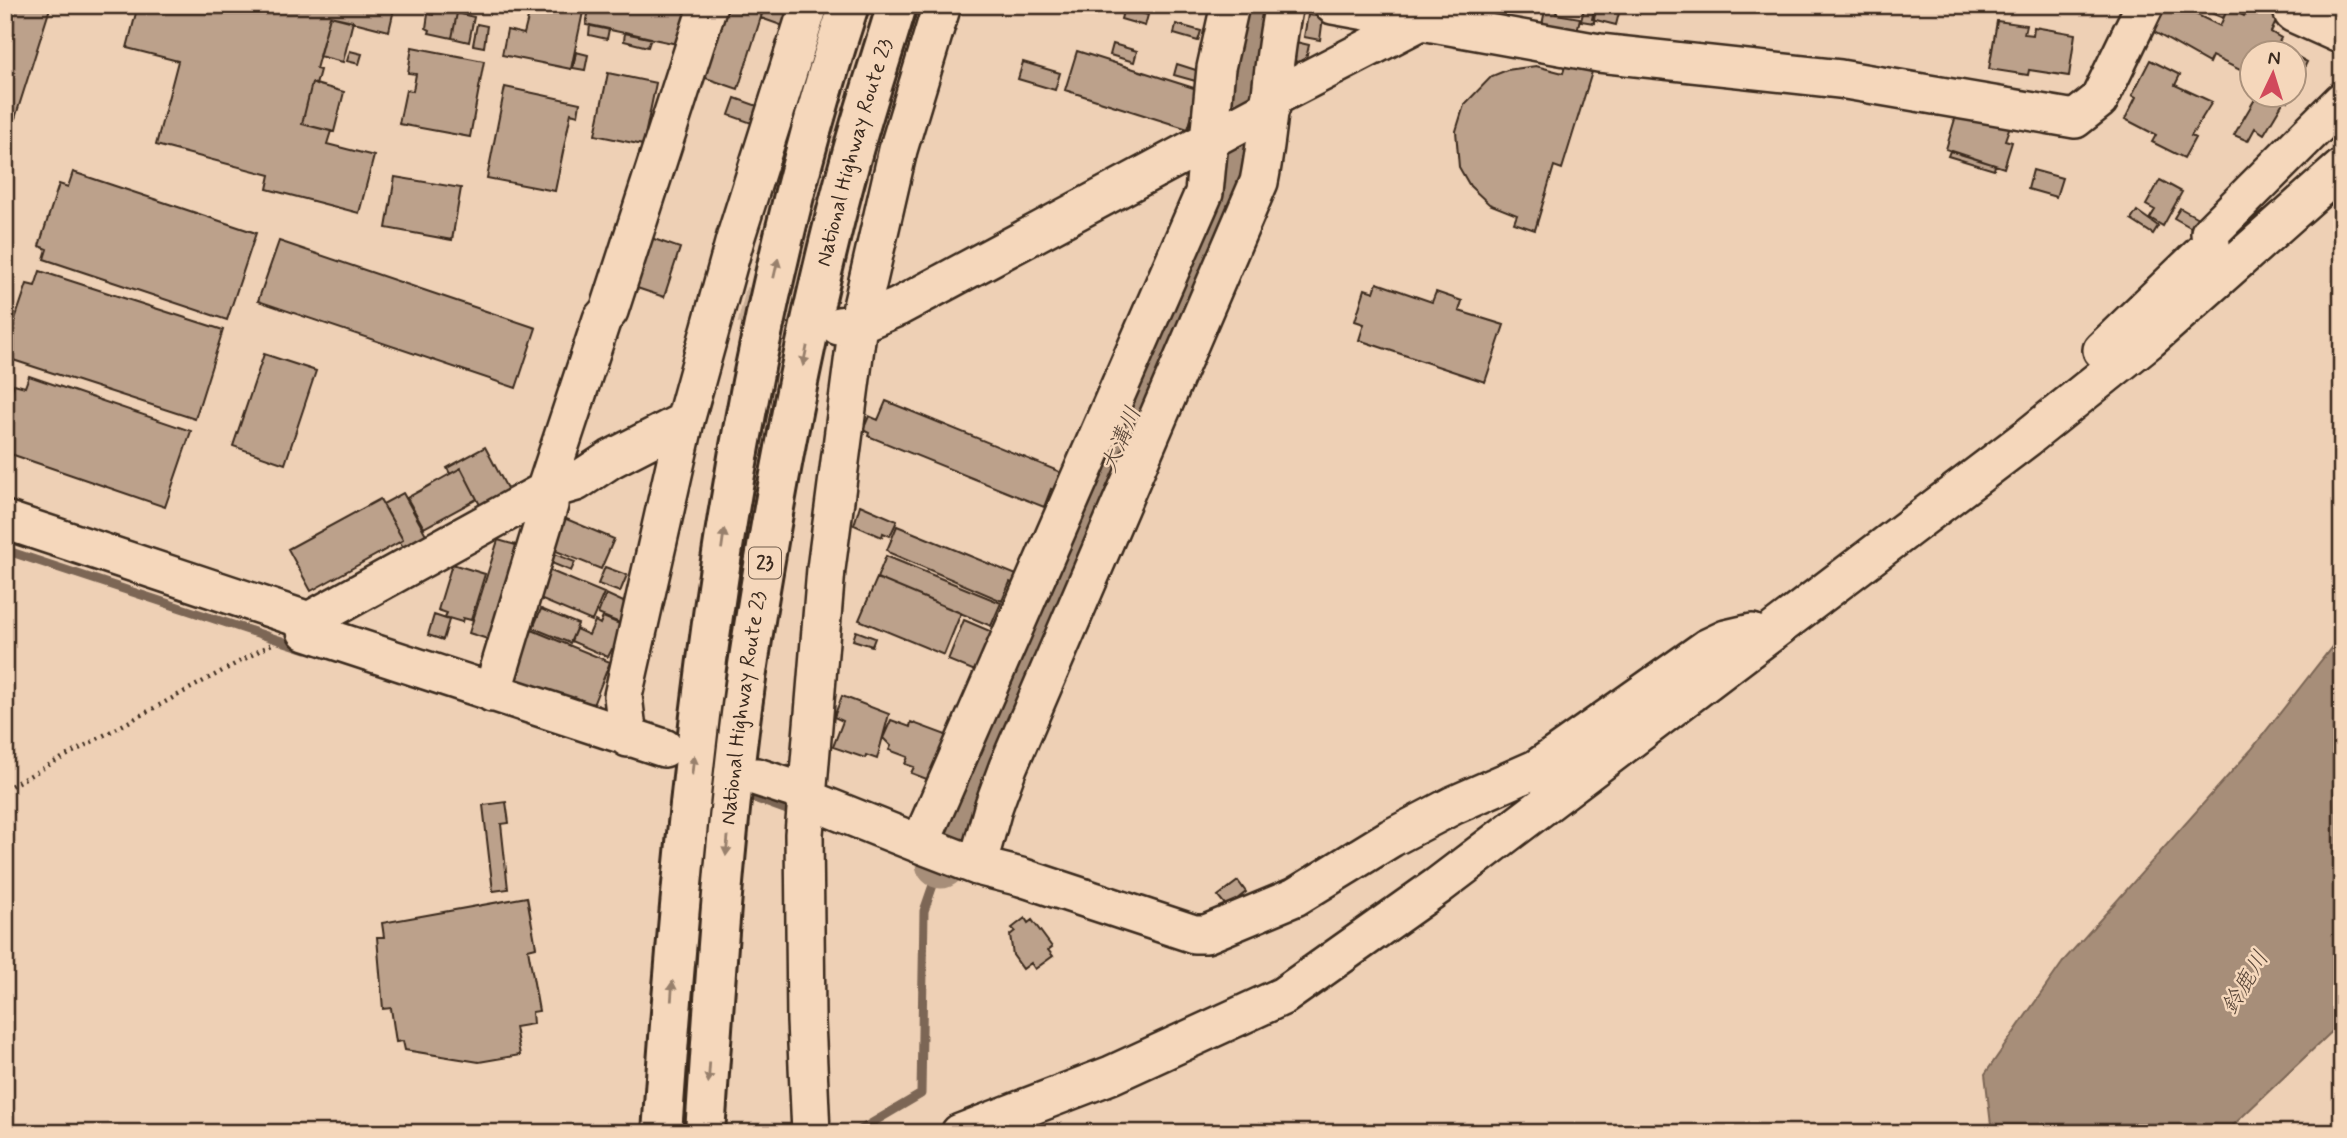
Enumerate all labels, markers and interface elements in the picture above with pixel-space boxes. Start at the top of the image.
street label: National Highway Route 23 [810,35,900,269]
north arrow [2238,38,2308,108]
text: N [2267,46,2281,71]
one-way arrow [771,257,782,279]
one-way arrow [800,345,811,367]
water label: 大溝川 [1095,402,1149,478]
one-way arrow [718,528,729,550]
road number: 23 [749,548,781,578]
street label: National Highway Route 23 [714,589,773,826]
one-way arrow [688,754,699,776]
one-way arrow [721,835,732,857]
water label: 鈴鹿川 [2215,946,2277,1020]
one-way arrow [667,980,678,1002]
one-way arrow [703,1062,714,1084]

